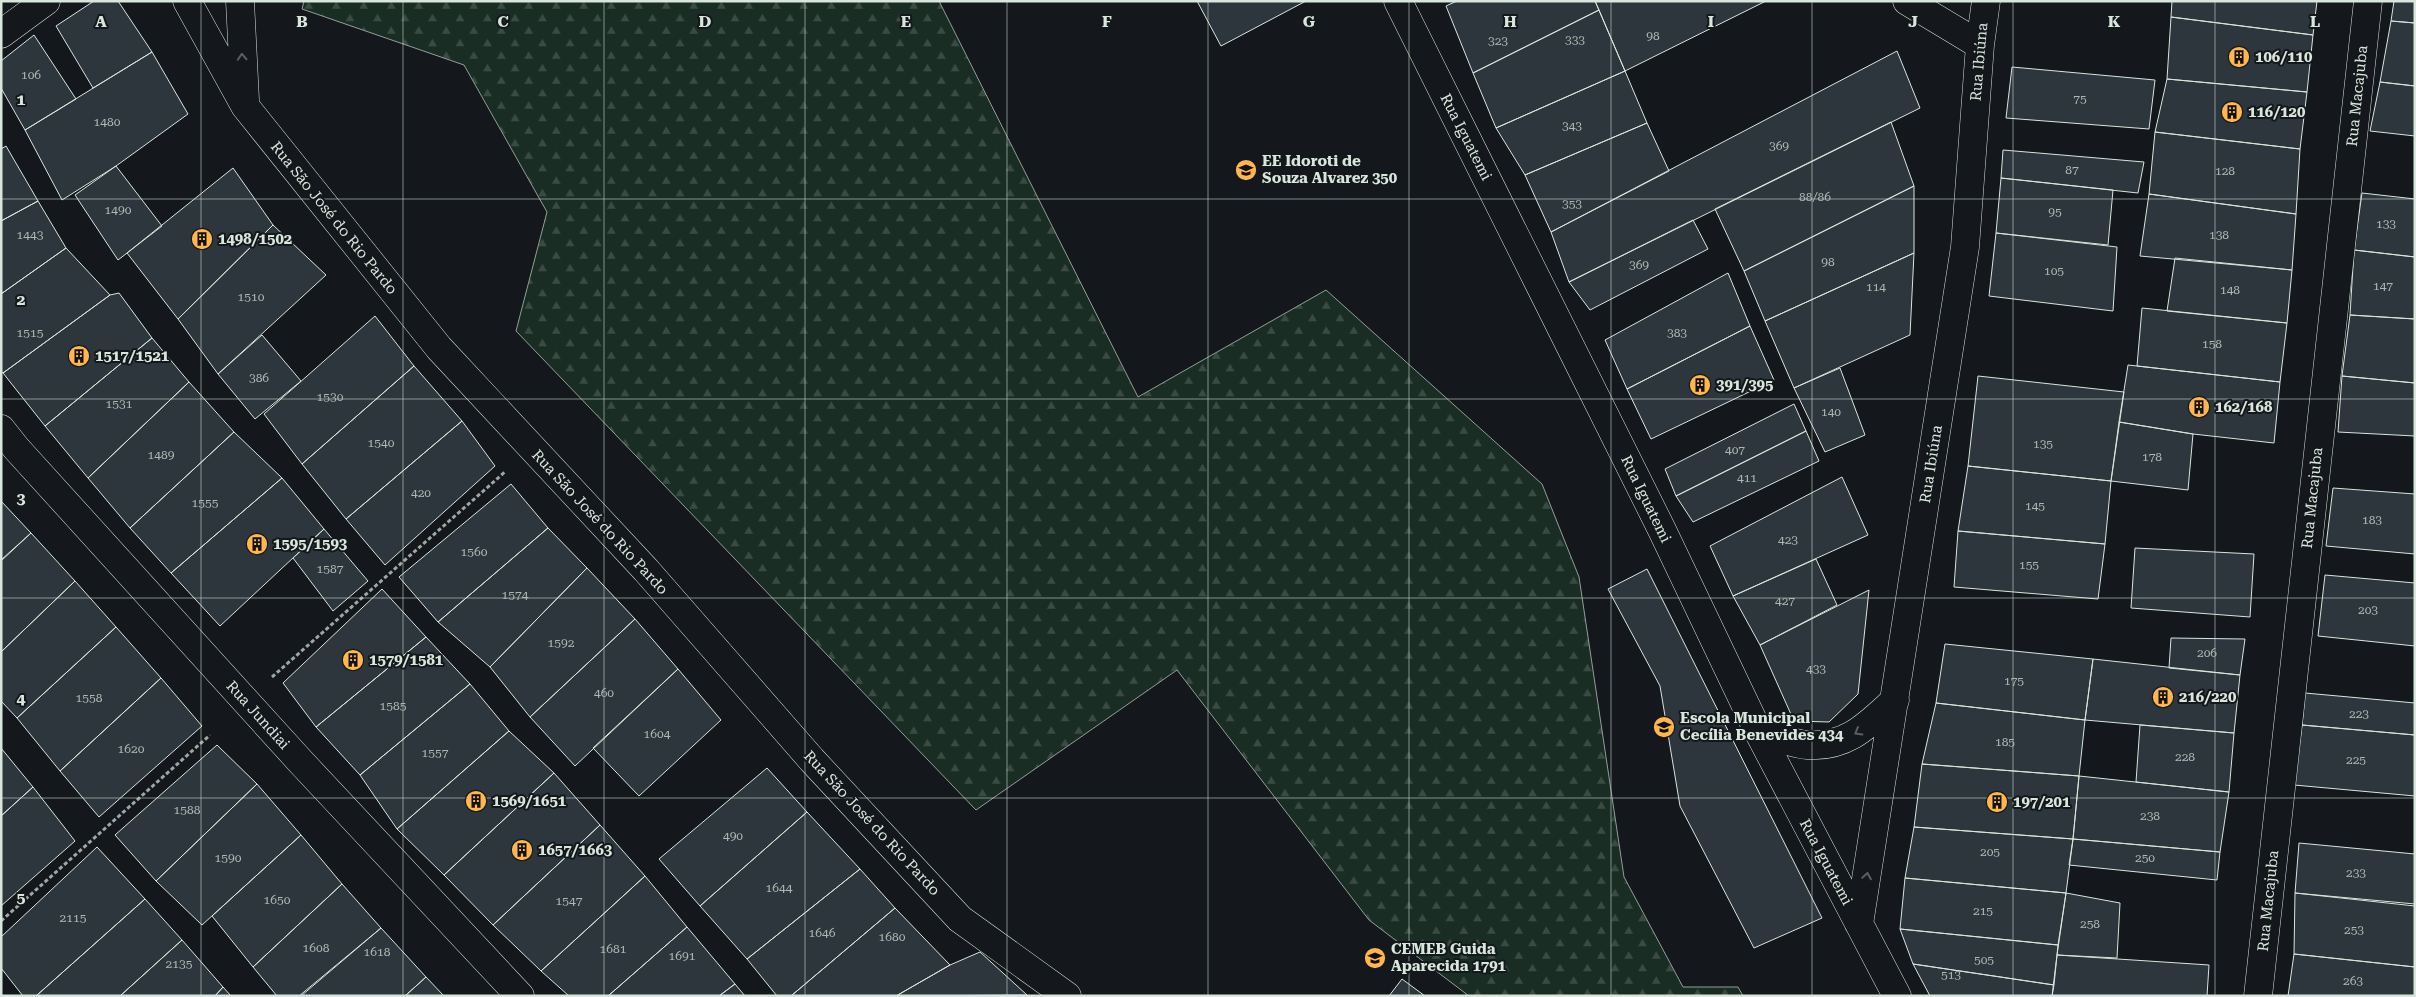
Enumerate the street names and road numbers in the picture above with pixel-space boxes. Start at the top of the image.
street label: Rua Ibiúna [1967,22,1991,102]
street label: Rua Macajuba [2343,45,2371,147]
street label: Rua Iguatemi [1436,91,1496,184]
street label: Rua São José do Rio Pardo [267,138,401,298]
street label: Rua Ibiúna [1916,424,1946,504]
street label: Rua São José do Rio Pardo [528,446,672,598]
street label: Rua Macajuba [2298,447,2326,549]
street label: Rua Iguatemi [1617,452,1675,546]
street label: Rua Jundiai [223,677,294,753]
street label: Rua São José do Rio Pardo [800,747,944,899]
street label: Rua Iguatemi [1796,816,1856,908]
street label: Rua Macajuba [2254,850,2282,952]

